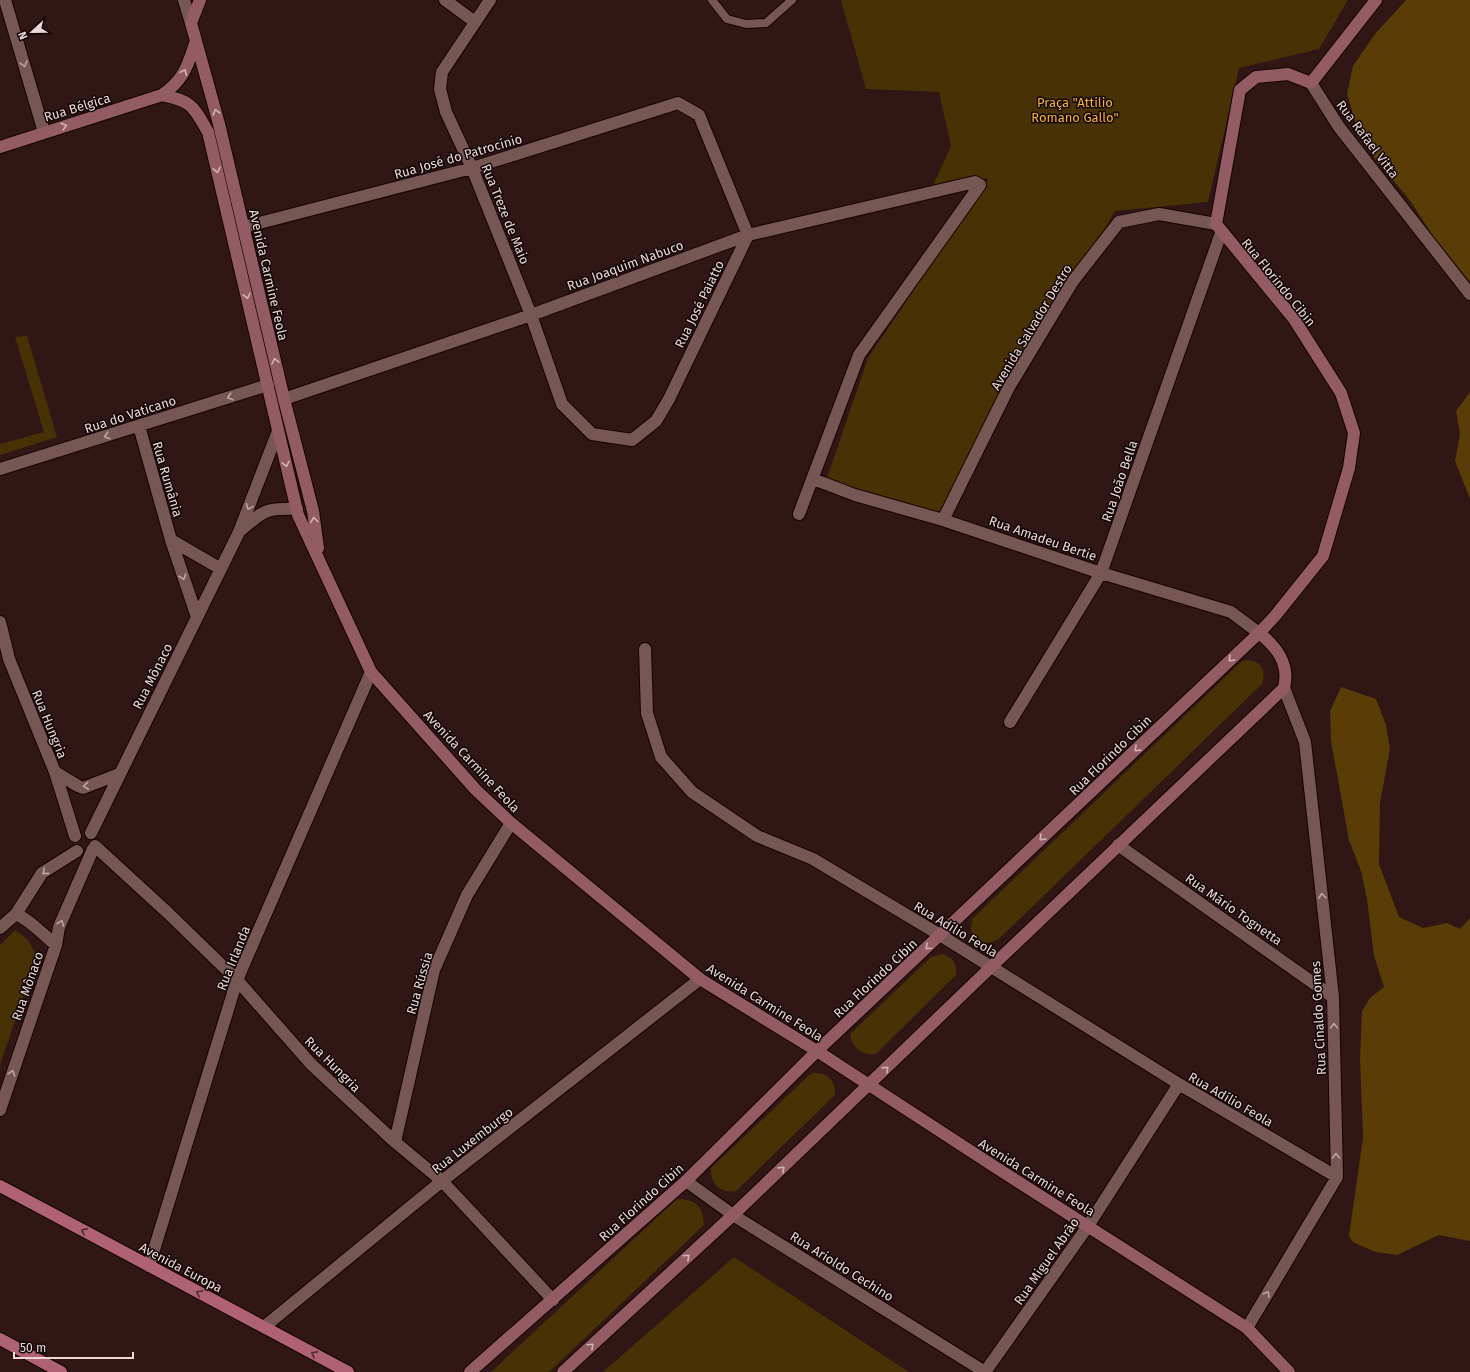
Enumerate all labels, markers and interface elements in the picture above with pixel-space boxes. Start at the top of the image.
north arrow [12,12,52,52]
text: N [16,30,31,41]
one-way arrow [19,61,28,68]
one-way arrow [179,68,187,76]
street label: Rua Bélgica [42,90,112,125]
park label: Praça "Attilio Romano Gallo" [1031,95,1119,125]
street label: Rua Rafael Vitta [1333,97,1402,181]
one-way arrow [212,109,221,116]
one-way arrow [60,122,67,131]
street label: Rua José do Patrocínio [392,131,524,182]
street label: Rua Treze de Maio [479,162,532,266]
one-way arrow [212,167,220,173]
street label: Avenida Carmine Feola [246,208,291,342]
street label: Rua Florindo Cibin [1239,235,1319,329]
street label: Rua Joaquim Nabuco [565,237,685,294]
street label: Rua José Paiatto [672,258,727,350]
street label: Avenida Salvador Destro [988,262,1075,393]
one-way arrow [242,293,250,300]
one-way arrow [272,358,280,364]
one-way arrow [227,392,234,400]
street label: Rua do Vaticano [83,393,178,436]
one-way arrow [103,431,110,440]
street label: Rua João Bella [1099,438,1140,524]
street label: Rua Rumânia [150,440,185,519]
one-way arrow [282,461,290,467]
one-way arrow [246,502,254,510]
street label: Rua Amadeu Bertie [987,513,1099,564]
one-way arrow [310,517,319,523]
one-way arrow [179,573,187,580]
street label: Rua Mônaco [129,641,175,712]
one-way arrow [1228,655,1236,662]
street label: Rua Hungria [29,688,70,761]
street label: Avenida Carmine Feola [420,707,523,815]
street label: Rua Florindo Cibin [1066,712,1155,798]
one-way arrow [1134,744,1142,752]
one-way arrow [82,781,89,790]
one-way arrow [1039,834,1047,841]
one-way arrow [42,868,49,875]
street label: Rua Mário Tognetta [1183,870,1285,948]
one-way arrow [1318,893,1327,899]
street label: Rua Adílio Feola [911,899,1000,960]
one-way arrow [57,919,65,926]
street label: Rua Irlanda [214,924,253,993]
street label: Rua Florindo Cibin [831,936,920,1021]
one-way arrow [925,942,933,950]
street label: Rua Mônaco [9,950,46,1023]
street label: Rua Rússia [403,950,436,1016]
street label: Avenida Carmine Feola [704,961,826,1044]
street label: Rua Cinaldo Gomes [1308,961,1329,1075]
one-way arrow [1330,1023,1338,1029]
street label: Rua Hungria [302,1033,364,1095]
one-way arrow [881,1066,889,1074]
street label: Rua Adílio Feola [1186,1069,1276,1130]
one-way arrow [8,1070,16,1077]
street label: Rua Luxemburgo [429,1104,516,1177]
street label: Avenida Carmine Feola [976,1136,1098,1219]
one-way arrow [1332,1153,1341,1159]
street label: Rua Florindo Cibin [596,1160,687,1244]
one-way arrow [777,1166,785,1173]
street label: Rua Miguel Abrão [1011,1215,1082,1308]
one-way arrow [81,1228,88,1236]
street label: Rua Arioldo Cechino [787,1229,896,1304]
street label: Avenida Europa [137,1239,225,1296]
one-way arrow [682,1255,690,1262]
one-way arrow [196,1290,203,1297]
one-way arrow [1263,1291,1270,1299]
scale bar [14,1334,133,1360]
text: 50 m [20,1341,46,1355]
one-way arrow [586,1343,594,1350]
one-way arrow [310,1351,318,1358]

